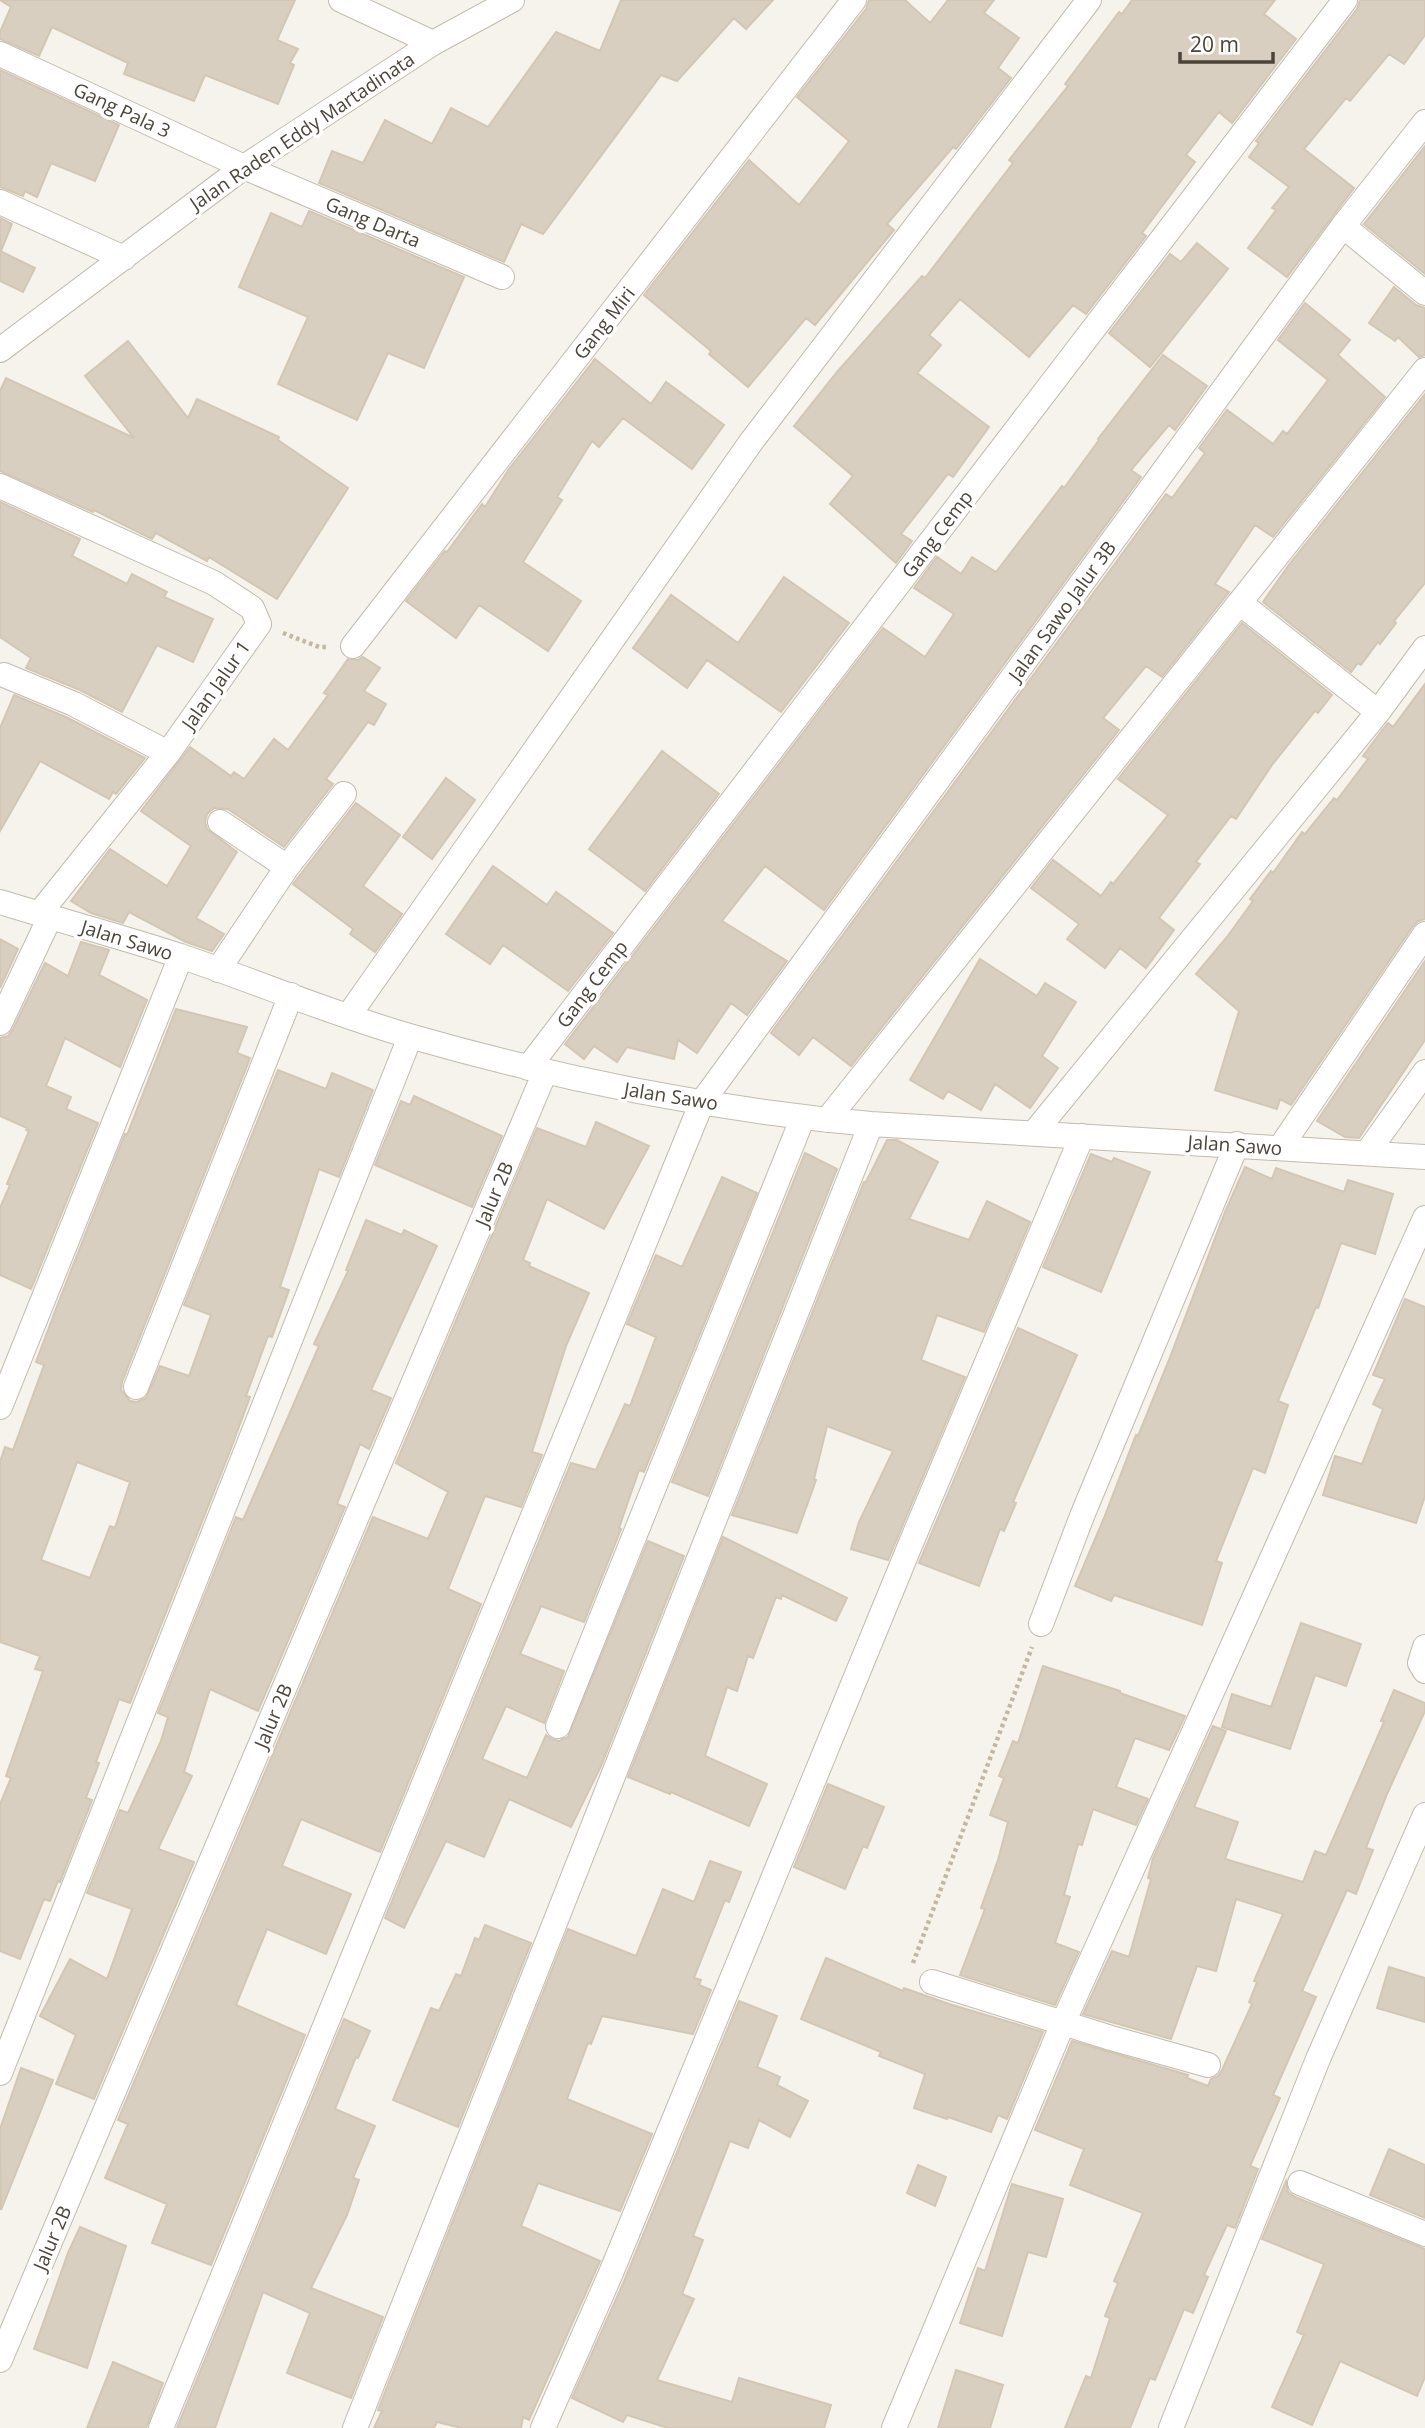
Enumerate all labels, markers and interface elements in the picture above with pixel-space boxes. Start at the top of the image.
scale bar [1180,21,1273,65]
text: 20 m [1190,30,1239,58]
street label: Jalan Raden Eddy Martadinata [183,46,419,217]
street label: Gang Pala 3 [69,76,175,144]
street label: Gang Darta [322,190,424,254]
street label: Gang Miri [567,281,641,365]
street label: Gang Cemp [896,485,978,583]
street label: Jalan Sawo Jalur 3B [1001,536,1122,688]
street label: Jalan Jalur 1 [175,635,256,736]
street label: Jalan Sawo [76,913,176,966]
street label: Gang Cemp [551,935,633,1033]
street label: Jalan Sawo [620,1075,720,1116]
street label: Jalan Sawo [1185,1129,1283,1161]
street label: Jalur 2B [468,1158,519,1232]
street label: Jalur 2B [247,1680,298,1754]
street label: Jalur 2B [26,2202,77,2276]

